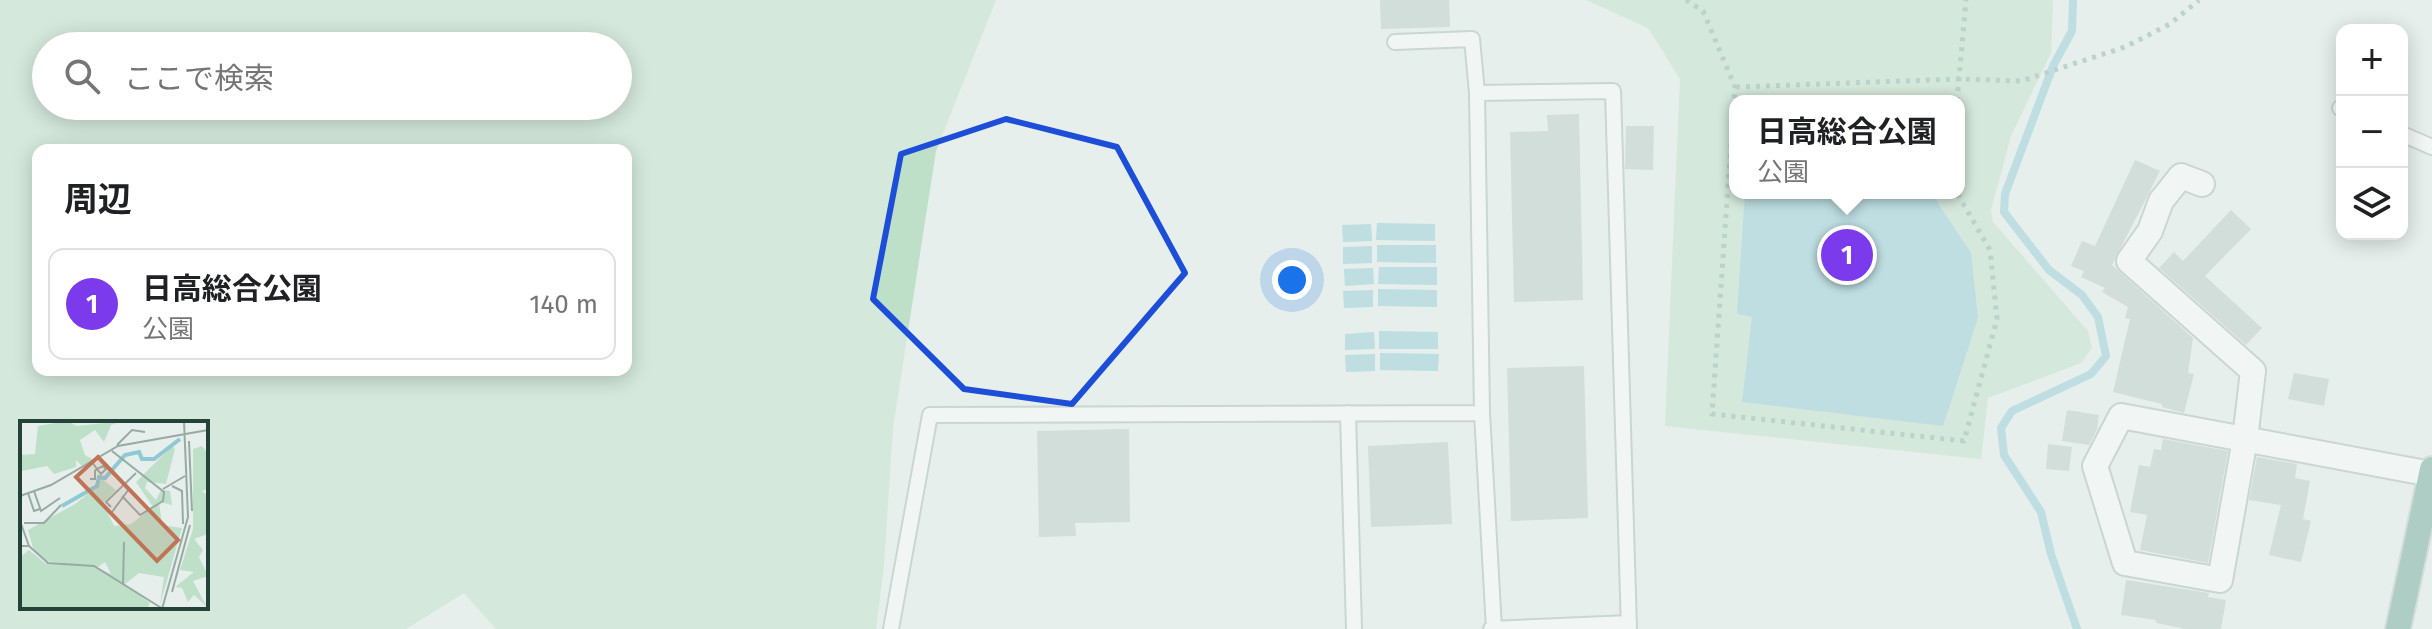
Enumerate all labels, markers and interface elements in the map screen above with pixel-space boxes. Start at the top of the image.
map controls [2336,24,2408,240]
button: + [2336,24,2408,96]
search box [32,32,632,120]
icon: search [60,54,104,98]
text: ここで検索 [124,61,274,97]
popup [1729,95,1965,199]
button: − [2336,96,2408,168]
text: 日高総合公園 [1757,114,1937,150]
text: 公園 [1757,157,1809,188]
button: layers [2336,168,2408,240]
text: 周辺 [64,179,132,220]
pin: 1 [1821,225,1873,285]
your location [1272,260,1312,300]
text: 日高総合公園 [142,271,322,307]
text: 1 [86,289,98,320]
text: 140 m [529,289,598,320]
text: 公園 [142,314,194,345]
inset map [20,421,208,609]

